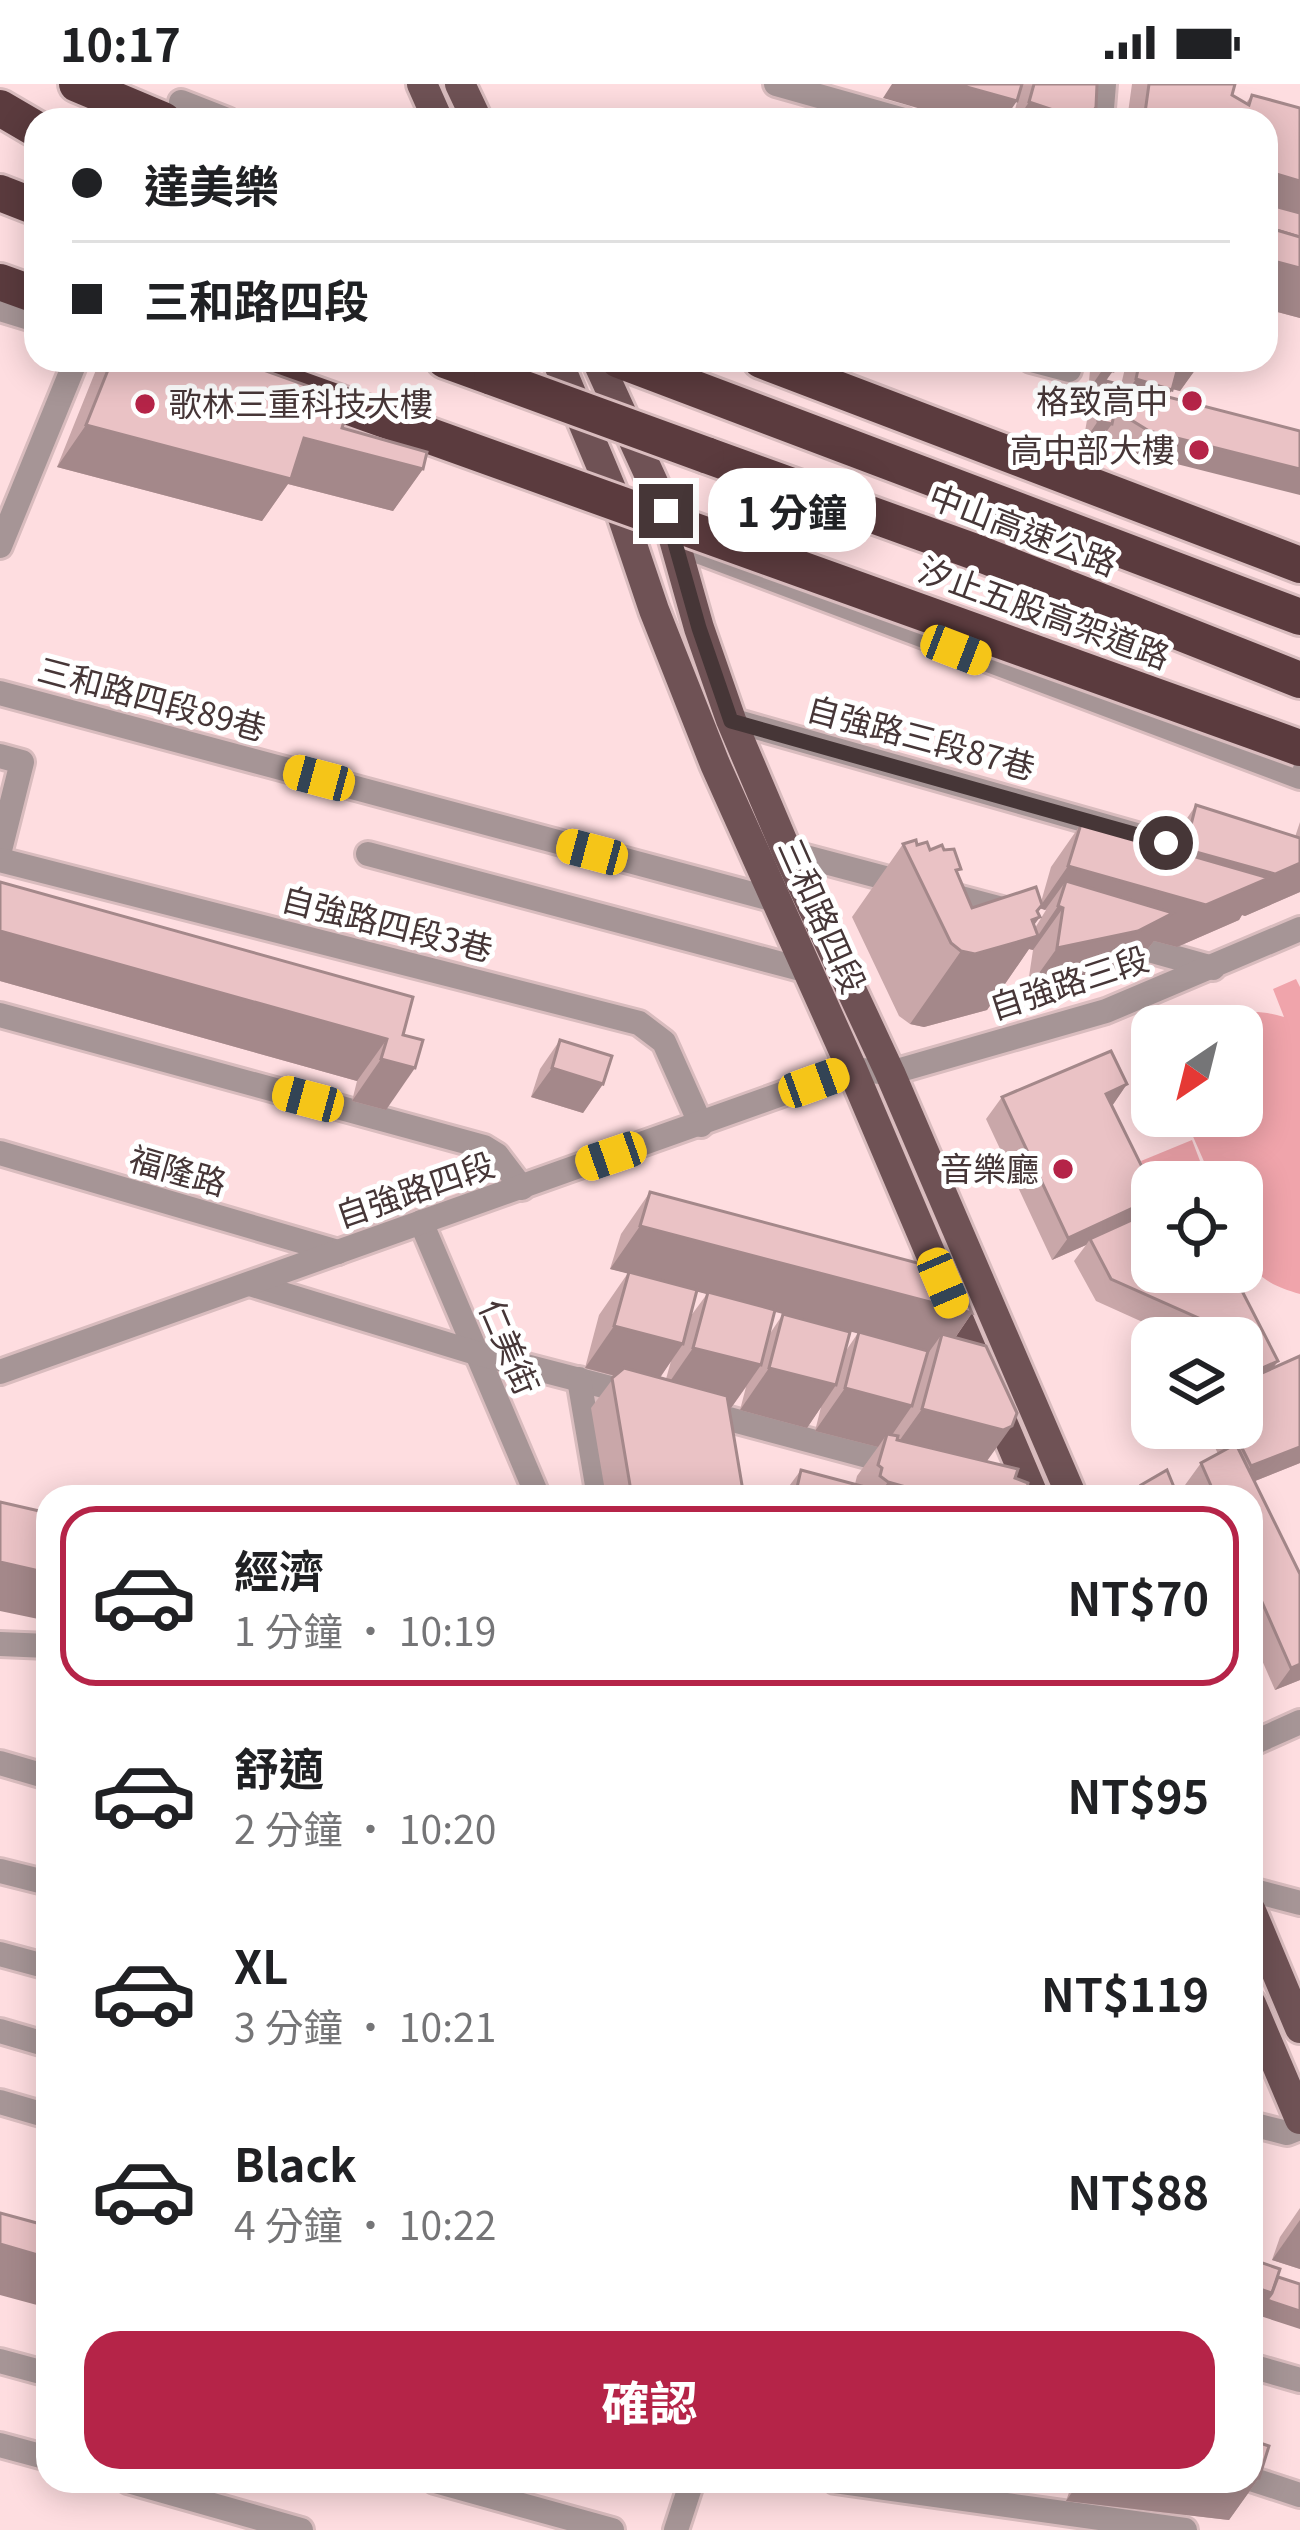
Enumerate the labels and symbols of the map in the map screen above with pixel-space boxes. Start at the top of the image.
place label: 格致高中 [1036,375,1168,423]
place label: 歌林三重科技大樓 [169,378,433,426]
marker: 格致高中 [1179,388,1205,414]
marker: 歌林三重科技大樓 [132,391,158,417]
place label: 高中部大樓 [1010,424,1175,472]
marker: 高中部大樓 [1186,437,1212,463]
callout: 1 分鐘 [708,469,876,553]
street label: 中山高速公路 [923,470,1125,586]
route end [639,484,693,538]
street label: 汐止五股高架道路 [912,543,1177,679]
car [916,620,996,680]
street label: 三和路四段89巷 [33,644,272,751]
street label: 自強路三段87巷 [802,683,1041,790]
car [280,751,358,805]
route start [1139,816,1193,870]
car [553,825,631,879]
street label: 三和路四段 [768,830,879,1000]
street label: 自強路四段3巷 [277,873,498,972]
street label: 自強路三段 [983,933,1154,1029]
north arrow [1131,1005,1263,1137]
car [774,1054,854,1112]
car [269,1072,347,1126]
car [571,1127,651,1185]
street label: 福隆路 [124,1132,233,1206]
street label: 自強路四段 [329,1139,500,1238]
place label: 音樂廳 [940,1143,1039,1191]
marker: 音樂廳 [1050,1156,1076,1182]
car [912,1243,974,1323]
street label: 仁美街 [469,1291,552,1401]

